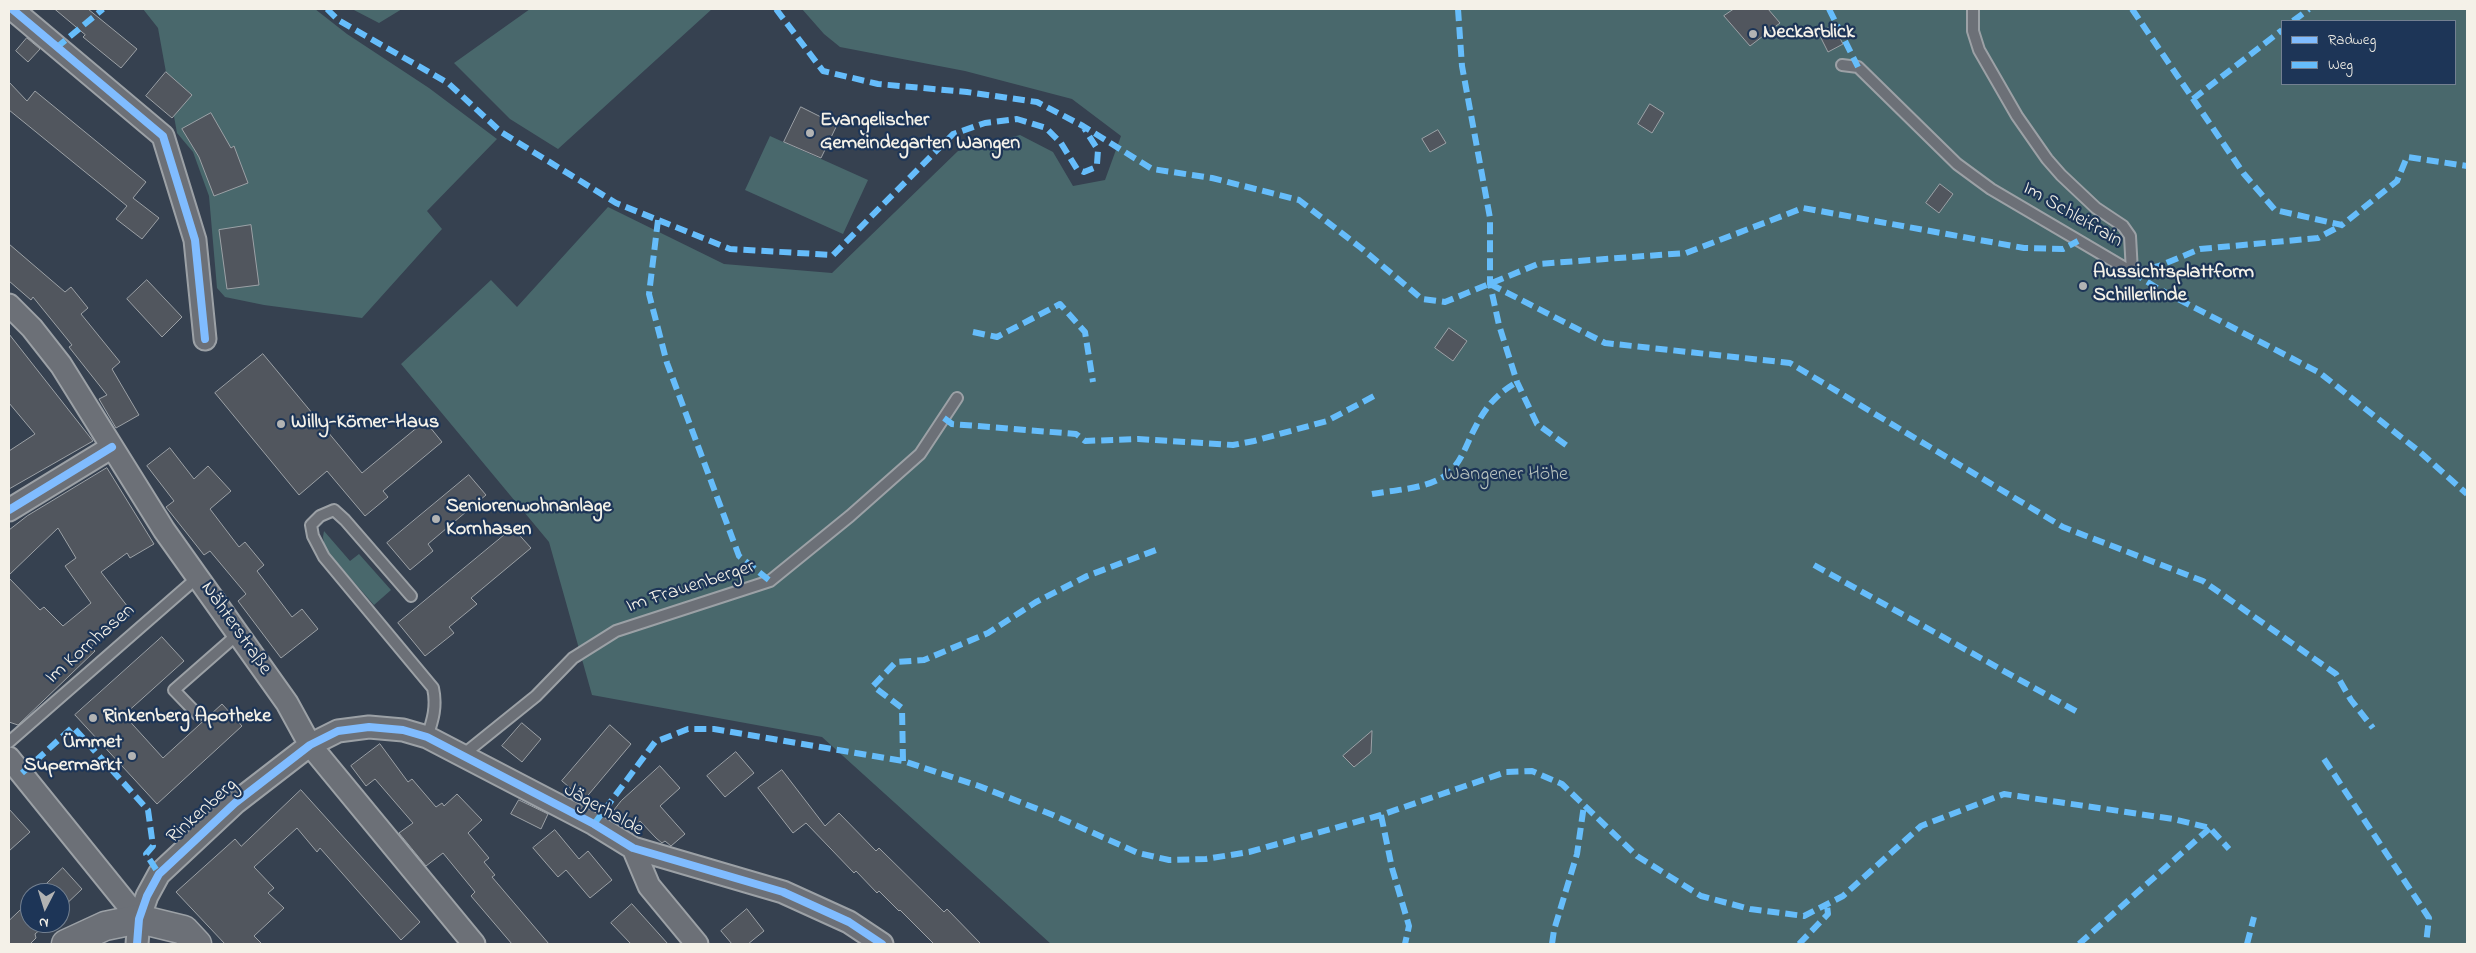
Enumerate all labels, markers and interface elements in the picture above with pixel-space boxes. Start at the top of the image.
legend [2281,20,2456,85]
place label: Neckarblick [1763,22,1855,46]
marker: Neckarblick [1747,28,1759,40]
text: Radweg [2328,29,2376,51]
text: Weg [2328,54,2353,76]
place label: Evangelischer Gemeindegarten Wangen [820,110,1020,157]
marker: Evangelischer Gemeindegarten Wangen [804,127,816,139]
street label: Im Schleifrain [2018,178,2126,254]
place label: Aussichtsplattform Schillerlinde [2093,262,2254,309]
marker: Aussichtsplattform Schillerlinde [2077,280,2089,292]
place label: Willy-Körner-Haus [291,412,439,436]
marker: Willy-Körner-Haus [275,418,287,430]
park label: Wangener Höhe [1444,464,1568,488]
place label: Seniorenwohnanlage Kornhasen [446,496,612,543]
marker: Seniorenwohnanlage Kornhasen [430,513,442,525]
street label: Im Frauenberger [624,556,758,620]
street label: Nähterstraße [194,578,276,680]
street label: Im Kornhasen [41,600,141,690]
place label: Rinkenberg Apotheke [103,706,271,730]
marker: Rinkenberg Apotheke [87,712,99,724]
place label: Ümmet Supermarkt [24,732,122,779]
marker: Ümmet Supermarkt [126,750,138,762]
street label: Rinkenberg [163,774,243,850]
street label: Jägerhalde [559,779,647,843]
north arrow [20,883,70,933]
text: N [38,912,49,933]

